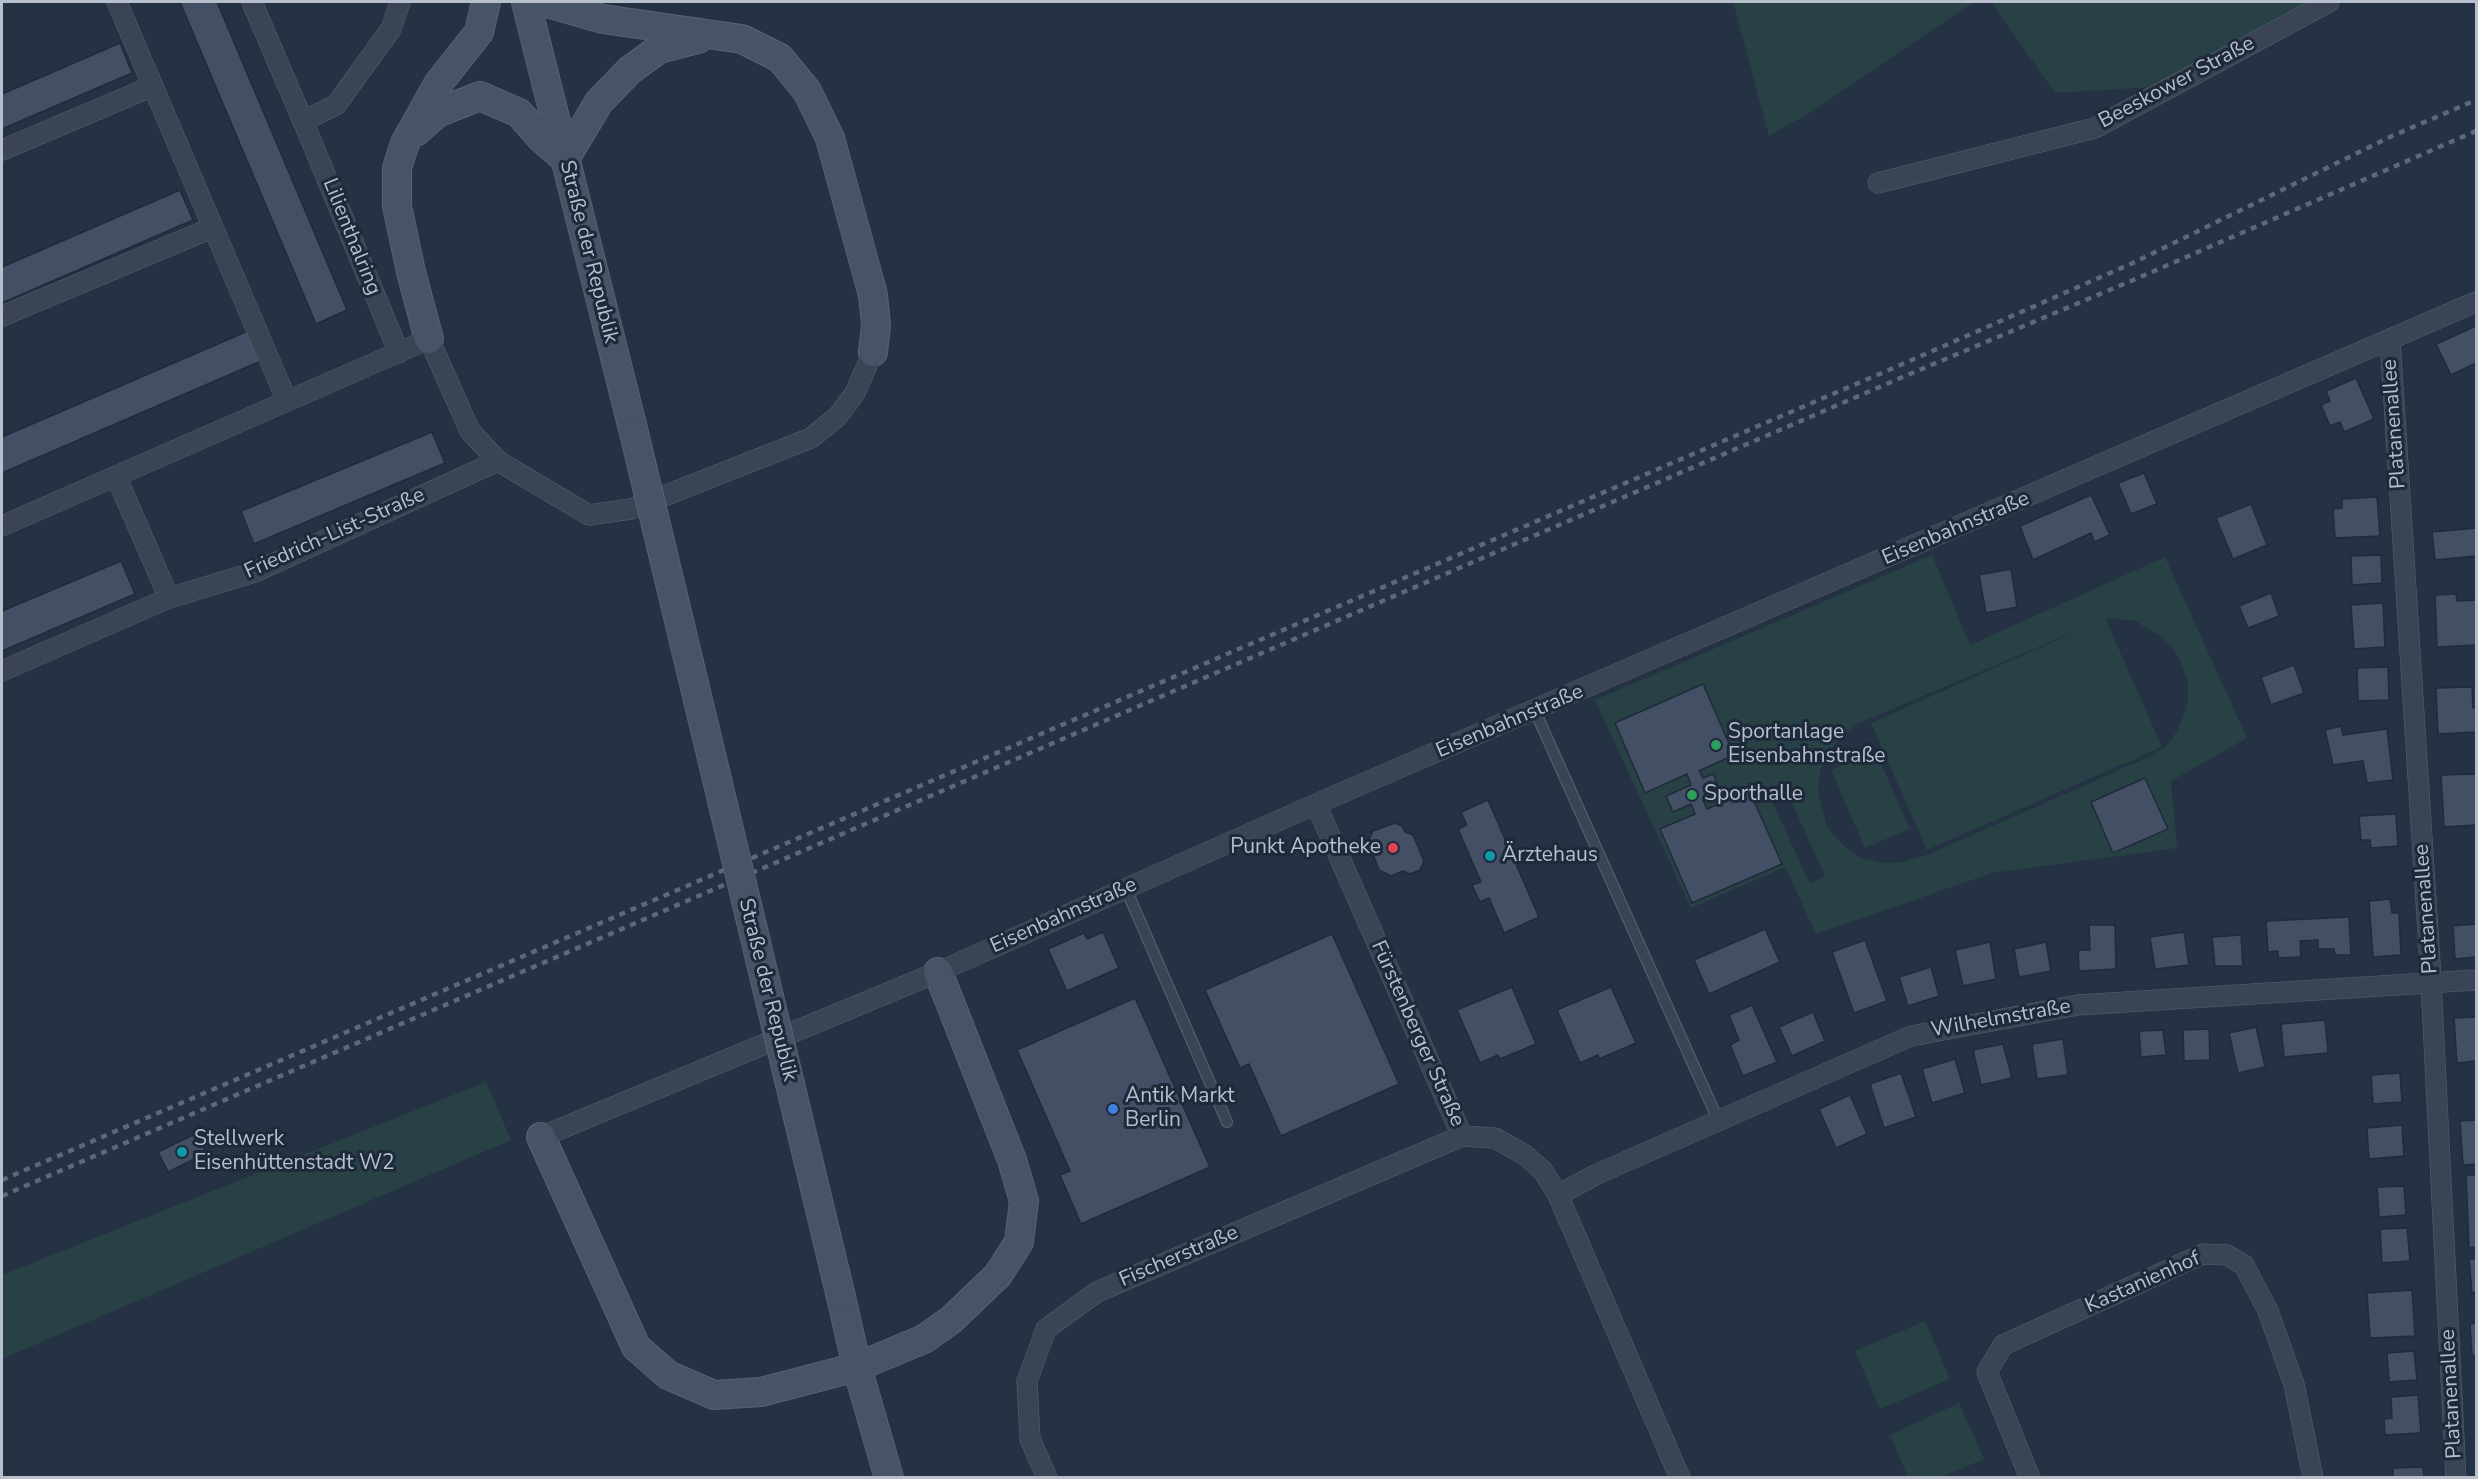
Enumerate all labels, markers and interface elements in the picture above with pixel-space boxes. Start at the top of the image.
street label: Beeskower Straße [2095,31,2259,135]
street label: Straße der Republik [553,158,623,346]
street label: Lilienthalring [316,175,386,299]
street label: Platanenallee [2378,358,2412,490]
street label: Friedrich-List-Straße [241,483,429,585]
street label: Eisenbahnstraße [1879,487,2033,571]
street label: Eisenbahnstraße [1433,680,1587,764]
place label: Sportanlage Eisenbahnstraße [1728,720,1886,770]
marker: Sportanlage Eisenbahnstraße [1709,738,1723,752]
place label: Sporthalle [1704,782,1803,808]
marker: Sporthalle [1685,788,1699,802]
place label: Punkt Apotheke [1230,835,1381,861]
marker: Punkt Apotheke [1386,841,1400,855]
place label: Ärztehaus [1502,843,1598,869]
street label: Platanenallee [2410,843,2444,975]
marker: Ärztehaus [1483,849,1497,863]
street label: Eisenbahnstraße [987,872,1141,960]
street label: Straße der Republik [732,896,802,1084]
street label: Fürstenberger Straße [1365,937,1469,1131]
street label: Wilhelmstraße [1929,994,2073,1044]
place label: Antik Markt Berlin [1125,1084,1235,1134]
marker: Antik Markt Berlin [1106,1102,1120,1116]
place label: Stellwerk Eisenhüttenstadt W2 [194,1127,395,1177]
marker: Stellwerk Eisenhüttenstadt W2 [175,1145,189,1159]
street label: Fischerstraße [1116,1221,1242,1293]
street label: Kastanienhof [2082,1246,2204,1320]
street label: Platanenallee [2436,1328,2468,1460]

